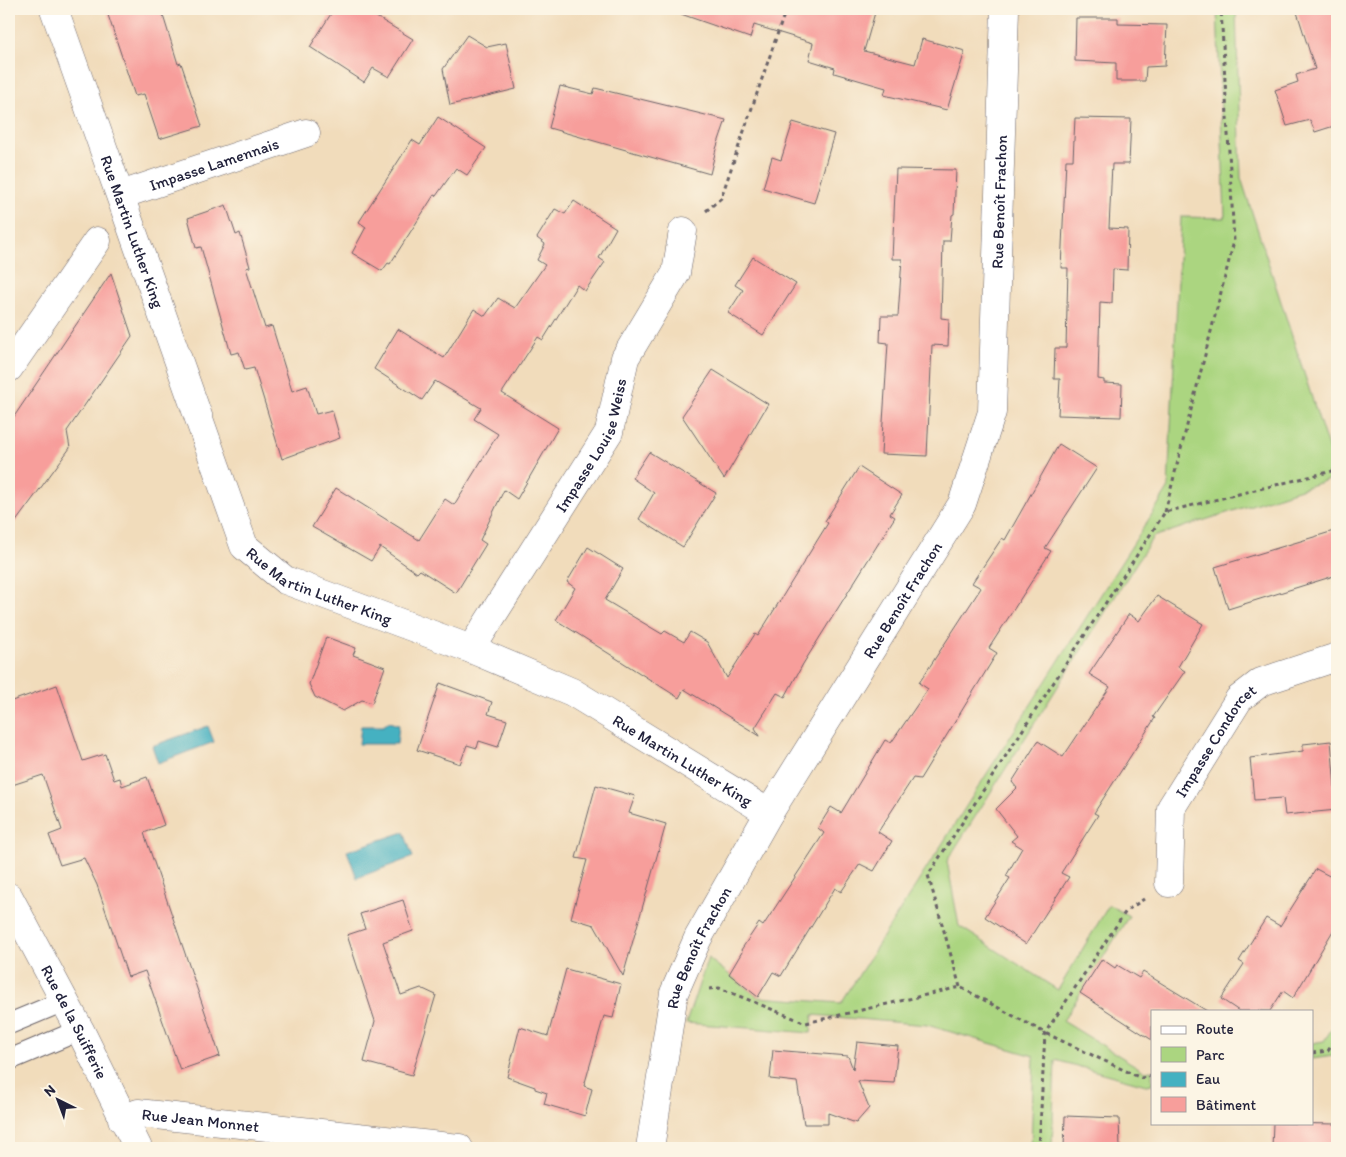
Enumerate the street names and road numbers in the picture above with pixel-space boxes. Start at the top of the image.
street label: Impasse Lamennais [147,133,281,194]
street label: Rue Benoît Frachon [987,135,1010,269]
street label: Rue Martin Luther King [97,153,169,311]
street label: Impasse Louise Weiss [551,376,630,516]
street label: Rue Benoît Frachon [859,538,946,662]
street label: Rue Martin Luther King [243,543,395,629]
street label: Impasse Condorcet [1171,680,1260,800]
street label: Rue Martin Luther King [609,710,757,811]
street label: Rue Benoît Frachon [662,883,735,1010]
street label: Rue de la Suifferie [37,961,112,1082]
street label: Rue Jean Monnet [141,1104,260,1136]

